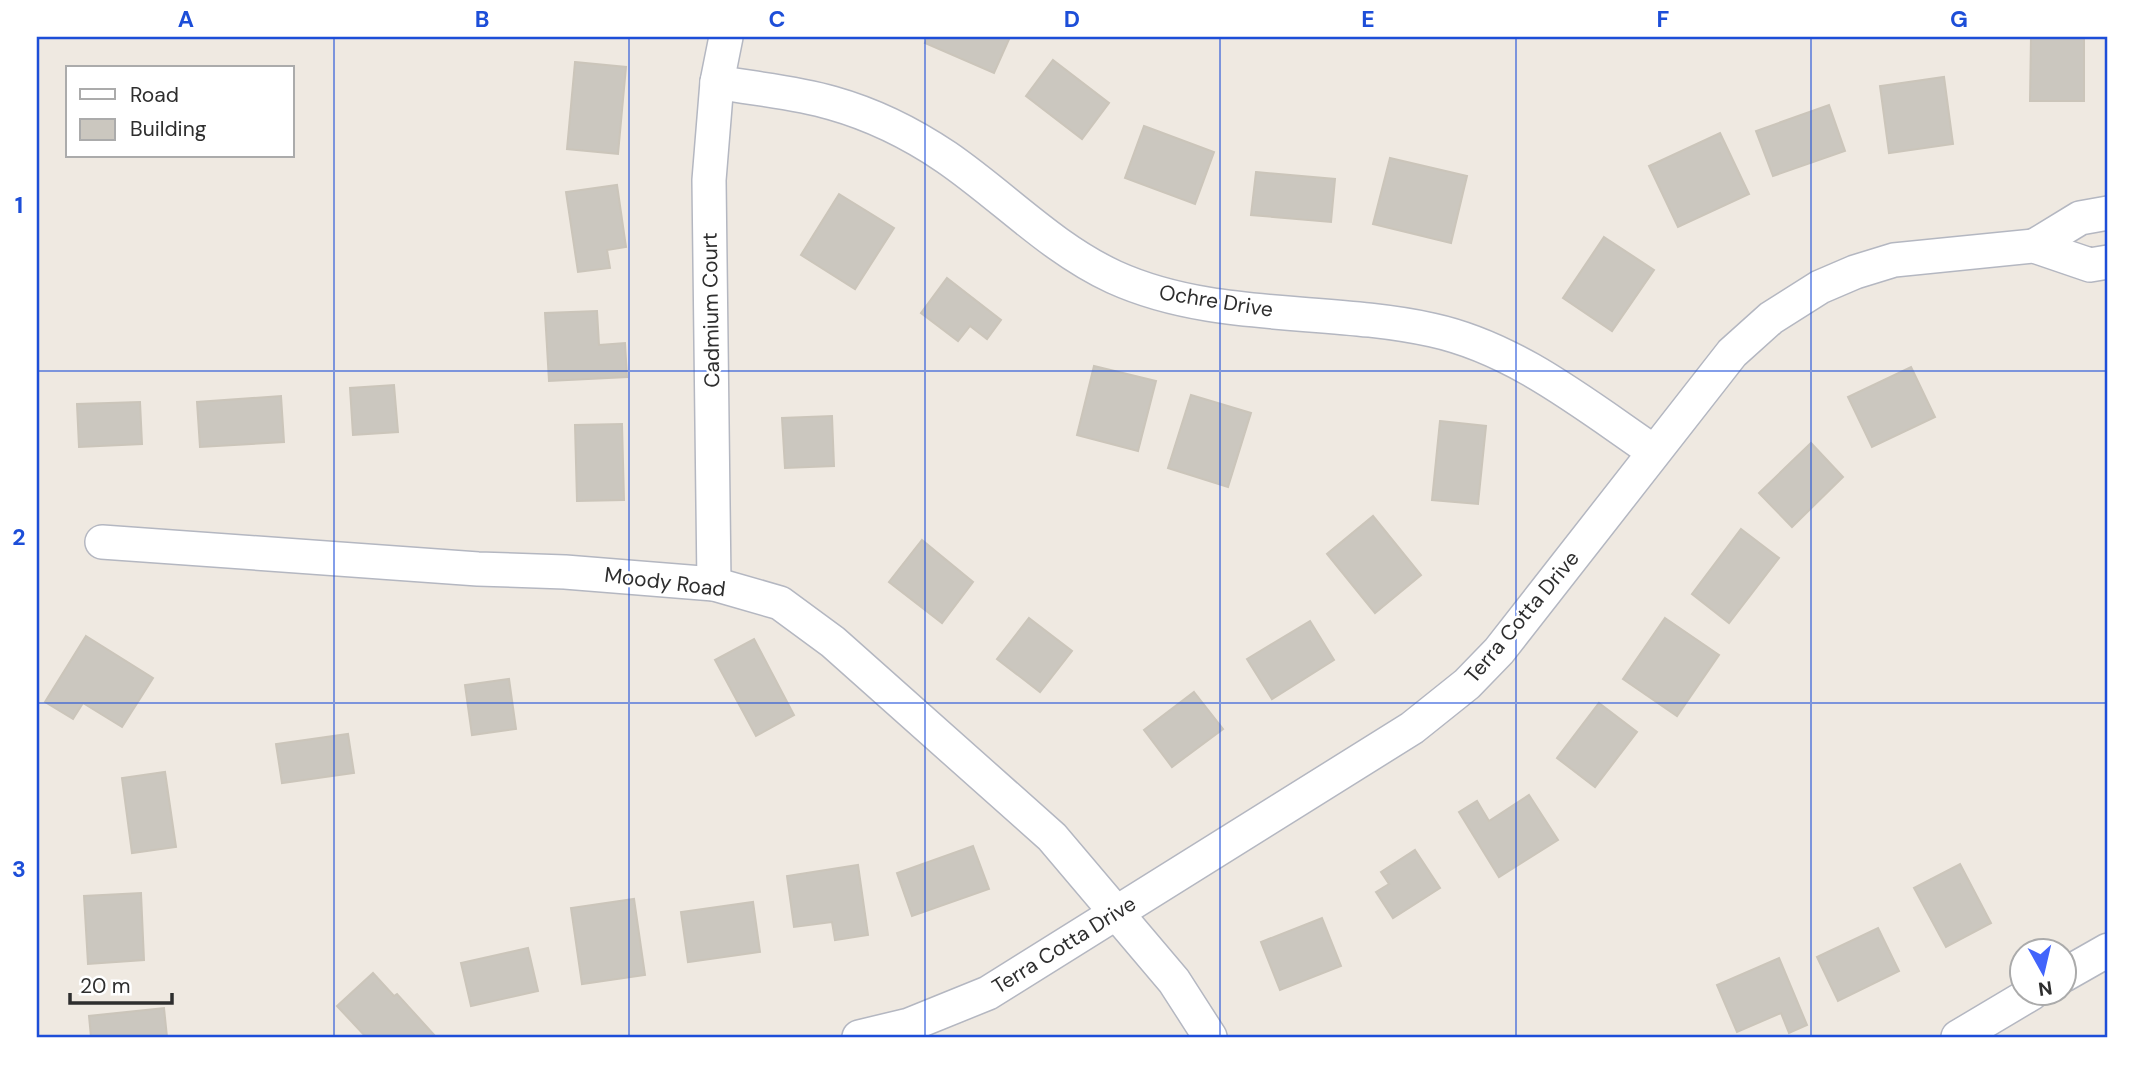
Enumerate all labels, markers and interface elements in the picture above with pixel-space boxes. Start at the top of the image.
text: A [178,4,194,34]
text: B [475,4,489,34]
text: C [769,4,785,34]
text: D [1064,4,1080,34]
text: E [1361,4,1375,34]
text: F [1657,4,1670,34]
text: G [1950,4,1968,34]
legend [66,66,294,158]
text: Road [130,81,179,109]
text: Building [130,115,207,143]
text: 1 [15,190,23,220]
street label: Cadmium Court [696,232,726,388]
street label: Ochre Drive [1157,278,1275,324]
text: 2 [12,522,26,552]
street label: Terra Cotta Drive [1458,545,1586,689]
street label: Moody Road [603,561,727,603]
text: 3 [12,854,26,884]
street label: Terra Cotta Drive [987,889,1141,1001]
north arrow [2008,937,2078,1007]
scale bar [70,962,172,1006]
text: 20 m [80,972,131,1000]
text: N [2037,975,2054,1002]

